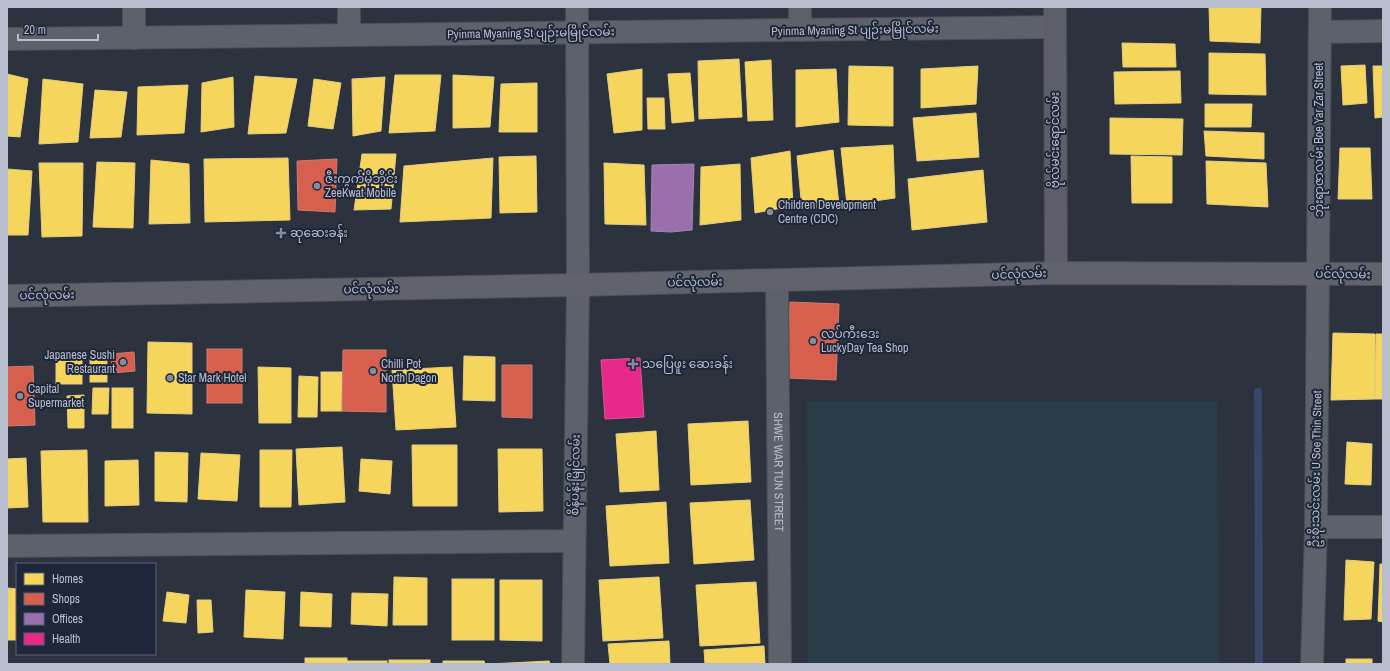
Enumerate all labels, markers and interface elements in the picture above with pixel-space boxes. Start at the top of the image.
scale bar [18,16,98,42]
street label: Pyinma Myaning St ပျဉ်းမမြိုင်လမ်း [771,20,939,41]
text: 20 m [24,22,46,38]
street label: Pyinma Myaning St ပျဉ်းမမြိုင်လမ်း [447,23,615,44]
street label: ဘိုးရာဇာလမ်း Boe Yar Zar Street [1310,62,1329,217]
street label: ဗိုလ်မင်းရောင်လမ်း [1046,92,1065,188]
place label: ဇီးကွက်မိုဘိုင်း ZeeKwat Mobile [325,170,398,201]
marker: ဇီးကွက်မိုဘိုင်း ZeeKwat Mobile [312,181,322,191]
place label: Children Development Centre (CDC) [778,197,876,227]
marker: Children Development Centre (CDC) [765,207,775,217]
place label: ဆုဆေးခန်း [290,224,348,243]
marker: ဆုဆေးခန်း [275,227,287,239]
street label: ပင်လုံလမ်း [991,264,1047,285]
street label: ပင်လုံလမ်း [1315,265,1371,284]
street label: ပင်လုံလမ်း [667,273,723,292]
street label: ပင်လုံလမ်း [343,280,399,299]
street label: ပင်လုံလမ်း [19,286,75,305]
place label: လပ်ကီးဒေး LuckyDay Tea Shop [821,325,908,356]
marker: လပ်ကီးဒေး LuckyDay Tea Shop [808,336,818,346]
place label: Japanese Sushi Restaurant [44,347,115,377]
place label: သပြေဖူး ဆေးခန်း [642,355,733,374]
place label: Chilli Pot North Dagon [381,356,437,386]
marker: Japanese Sushi Restaurant [118,357,128,367]
marker: သပြေဖူး ဆေးခန်း [627,358,639,370]
marker: Chilli Pot North Dagon [368,366,378,376]
place label: Star Mark Hotel [178,370,246,386]
marker: Star Mark Hotel [165,373,175,383]
place label: Capital Supermarket [28,381,85,411]
street label: ဦးစိုးသင်းလမ်း U Soe Thin Street [1306,390,1327,548]
marker: Capital Supermarket [15,391,25,401]
street label: SHWE WAR TUN STREET [770,412,787,532]
street label: စိန်ပန်းမြိုင်လမ်း [565,434,586,516]
legend [16,563,156,655]
text: Homes [52,571,83,587]
text: Shops [52,591,80,607]
text: Offices [52,611,83,627]
text: Health [52,631,80,647]

